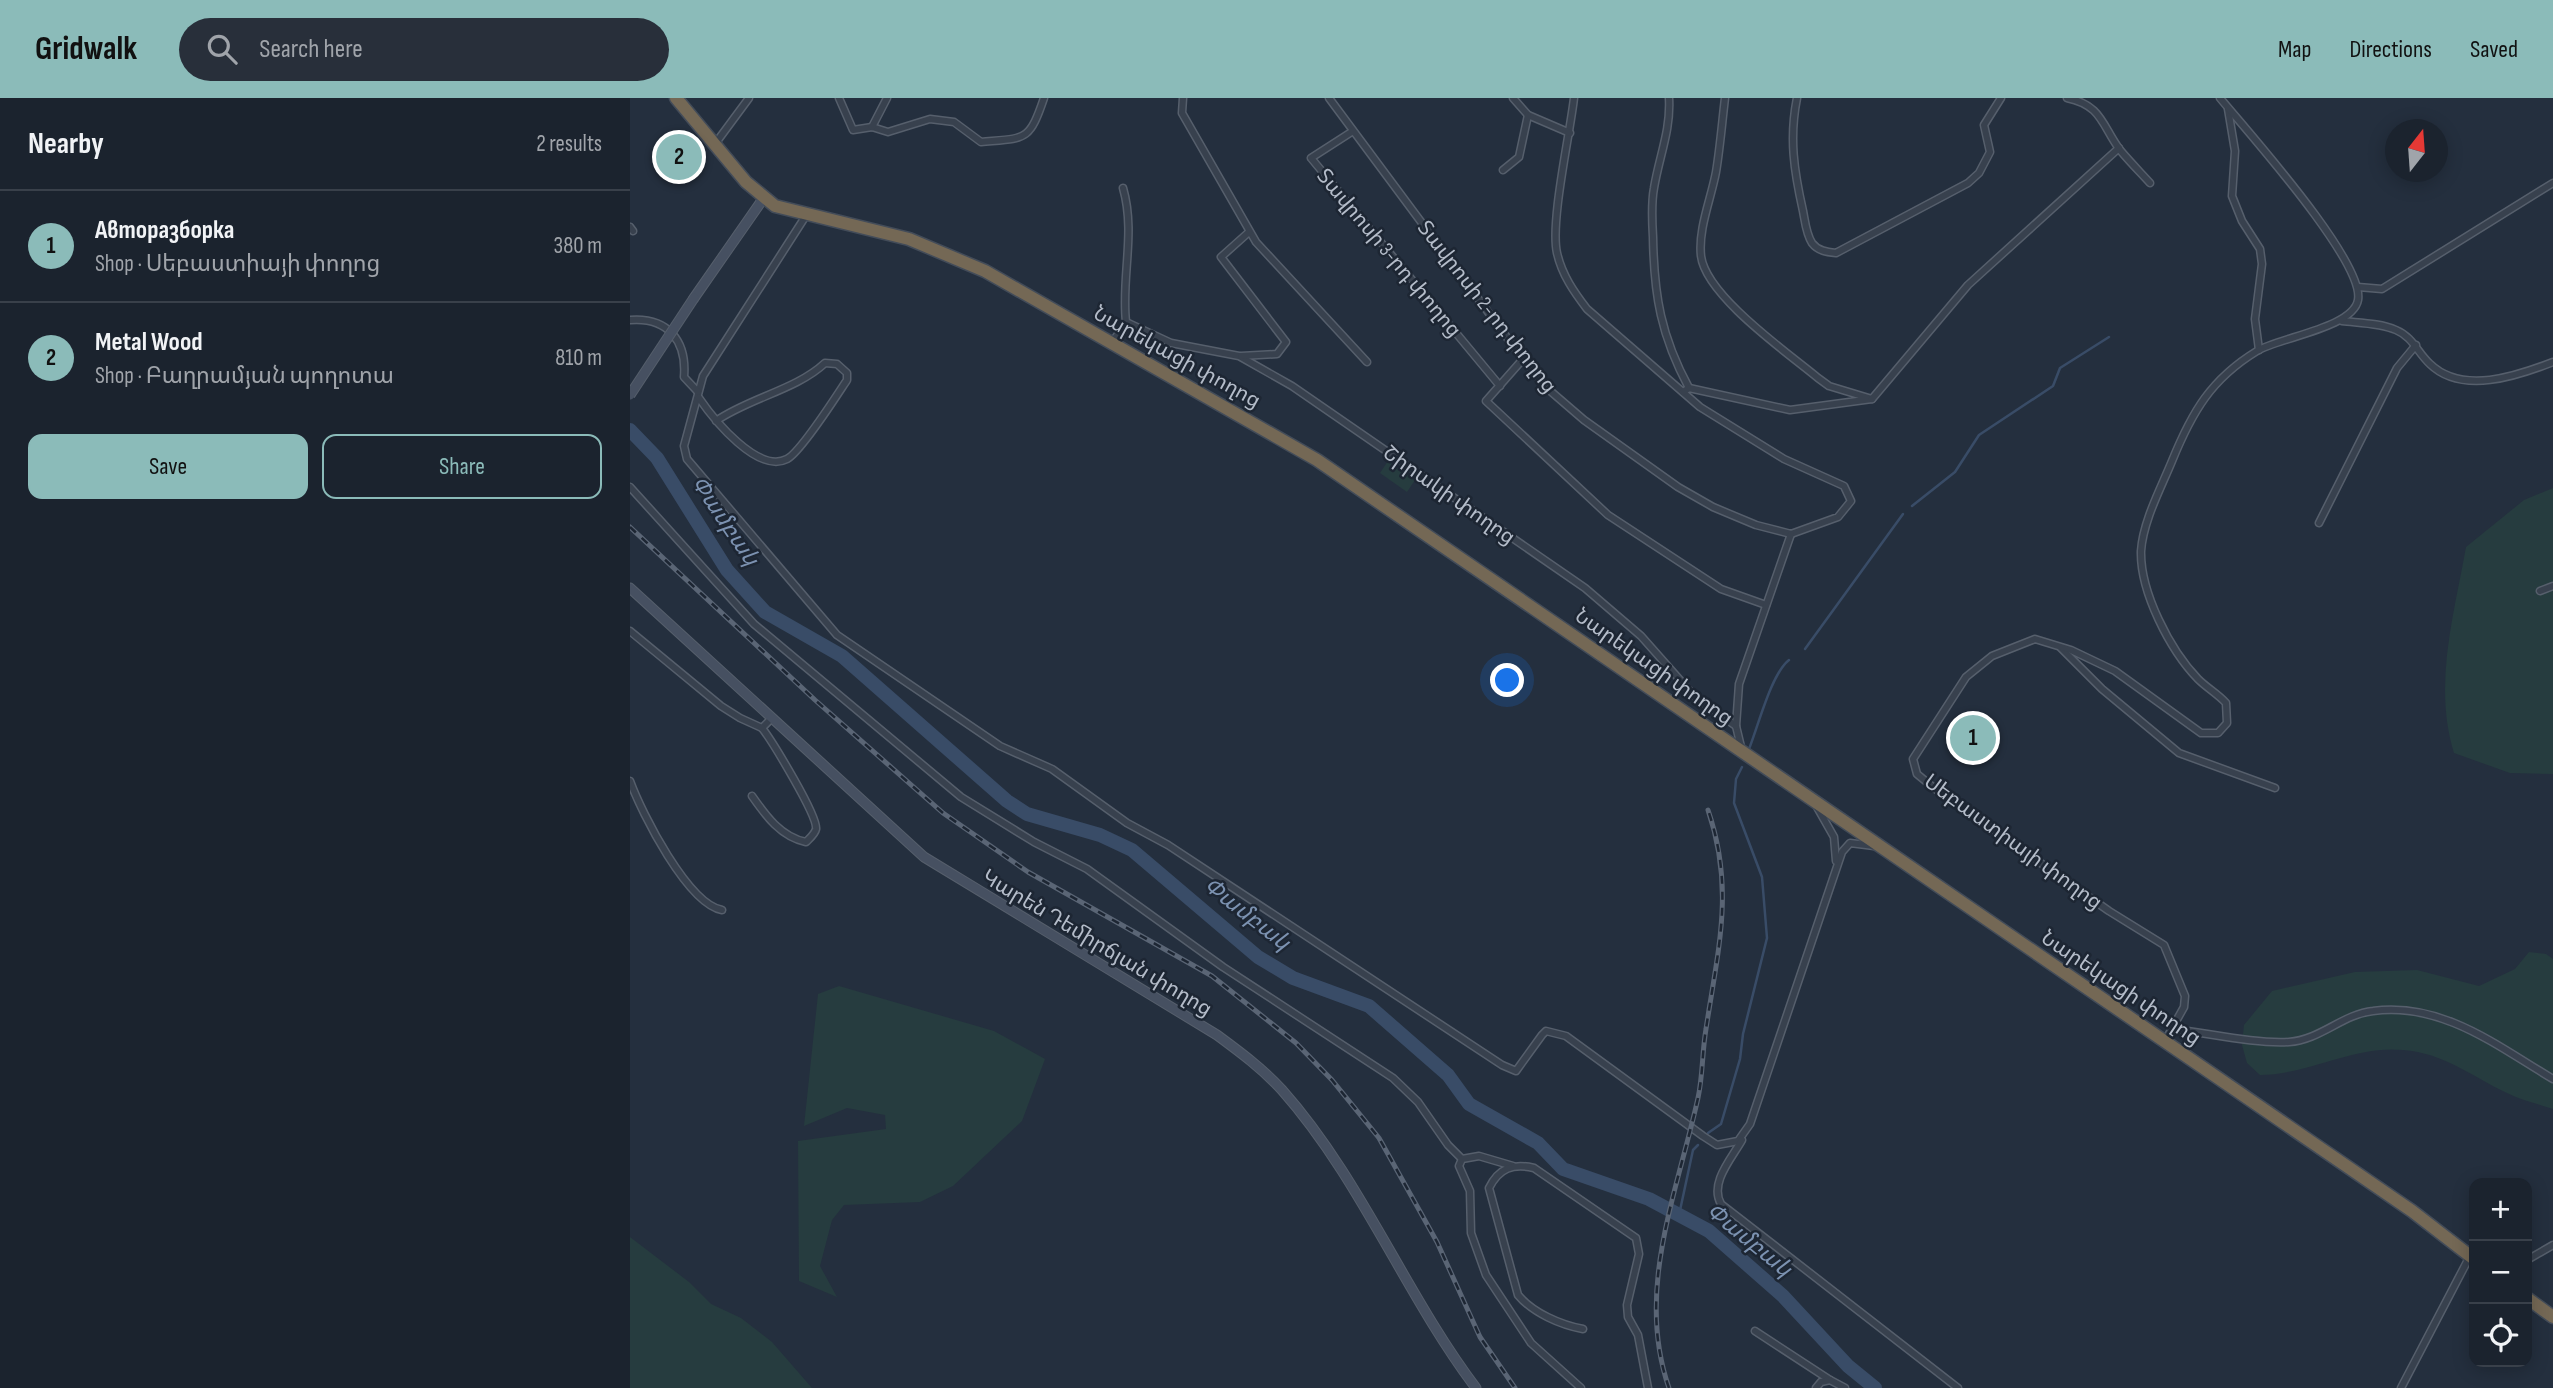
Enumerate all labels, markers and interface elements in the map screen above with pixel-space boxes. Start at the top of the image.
search box [179,18,669,81]
text: Gridwalk [35,29,137,69]
icon: search [203,30,241,68]
text: Search here [259,34,363,65]
text: Map [2278,35,2311,64]
text: Directions [2349,35,2432,64]
text: Saved [2470,35,2518,64]
north arrow [2385,119,2448,182]
text: Nearby [28,126,104,162]
text: 2 results [536,130,602,158]
pin: 2 [656,131,702,183]
street label: Տավրոսի 3-րդ փողոց [1311,164,1467,342]
text: Авторазборка [95,215,235,246]
street label: Տավրոսի 2-րդ փողոց [1412,216,1562,398]
text: 1 [46,232,56,260]
text: 380 m [554,232,602,260]
text: Shop · Սեբաստիայի փողոց [95,250,380,278]
street label: Նարեկացի փողոց [1089,301,1265,413]
text: Metal Wood [95,327,203,358]
text: 2 [46,344,56,372]
text: 810 m [555,344,602,372]
text: Shop · Բաղրամյան պողոտա [95,362,394,390]
button: Save [28,434,308,499]
button: Share [322,434,602,499]
street label: Շիրակի փողոց [1378,440,1520,550]
water label: Փամբակ [685,471,766,572]
street label: Նարեկացի փողոց [1570,603,1738,731]
your location [1490,663,1524,697]
pin: 1 [1950,712,1996,764]
street label: Սեբաստիայի փողոց [1919,769,2107,915]
street label: Կարեն Դեմիրճյան փողոց [977,864,1217,1022]
water label: Փամբակ [1198,872,1297,957]
street label: Նարեկացի փողոց [2036,925,2206,1051]
map controls [2469,1178,2532,1367]
button: + [2469,1178,2532,1241]
water label: Փամբակ [1701,1197,1798,1284]
button: − [2469,1241,2532,1304]
button: locate [2469,1304,2532,1367]

